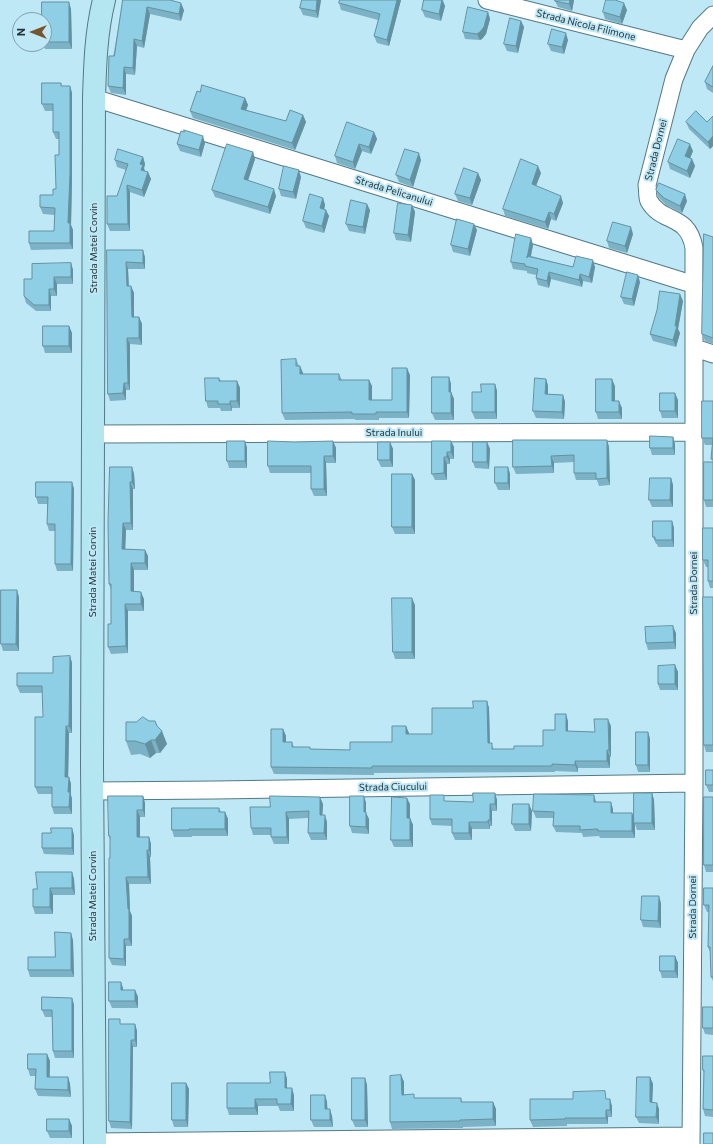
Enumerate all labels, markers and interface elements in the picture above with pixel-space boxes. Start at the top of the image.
street label: Strada Nicola Filimone [535,7,637,43]
north arrow [12,12,52,52]
text: N [14,28,27,36]
street label: Strada Dornei [643,118,669,182]
street label: Strada Pelicanului [354,173,434,209]
street label: Strada Matei Corvin [88,203,100,293]
street label: Strada Inului [366,427,422,439]
street label: Strada Matei Corvin [87,527,99,617]
street label: Strada Dornei [688,552,700,614]
street label: Strada Ciucului [359,780,427,794]
street label: Strada Matei Corvin [87,851,99,941]
street label: Strada Dornei [687,876,699,938]

